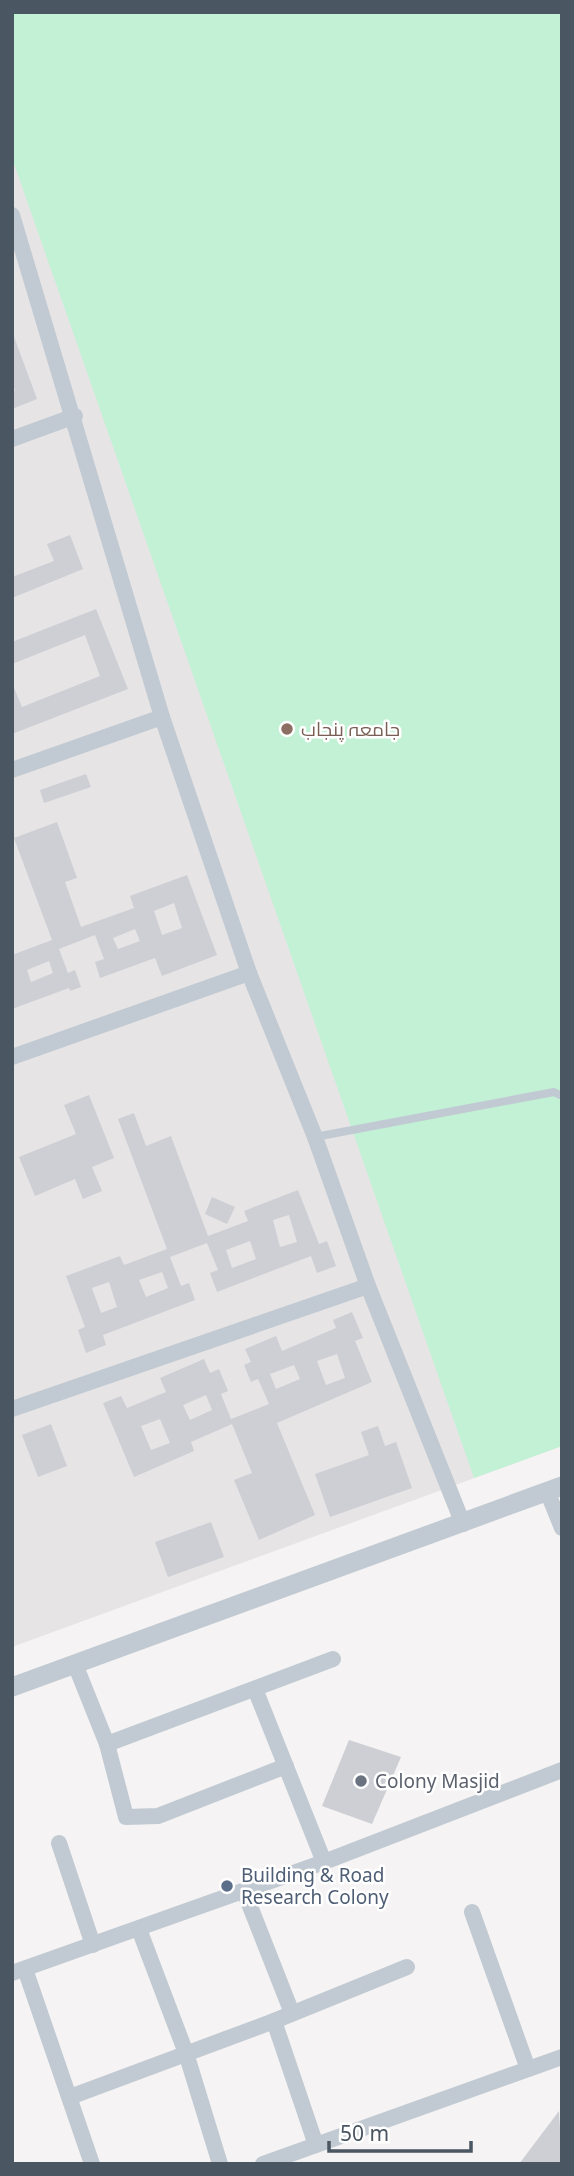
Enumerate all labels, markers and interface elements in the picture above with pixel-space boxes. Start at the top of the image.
place label: جامعہ پنجاب [301,716,400,742]
marker: جامعہ پنجاب [279,721,295,737]
place label: Colony Masjid [375,1768,500,1794]
marker: Colony Masjid [353,1773,369,1789]
place label: Building & Road Research Colony [241,1862,389,1910]
marker: Building & Road Research Colony [219,1878,235,1894]
scale bar [329,2110,471,2154]
text: 50 m [340,2119,389,2147]

